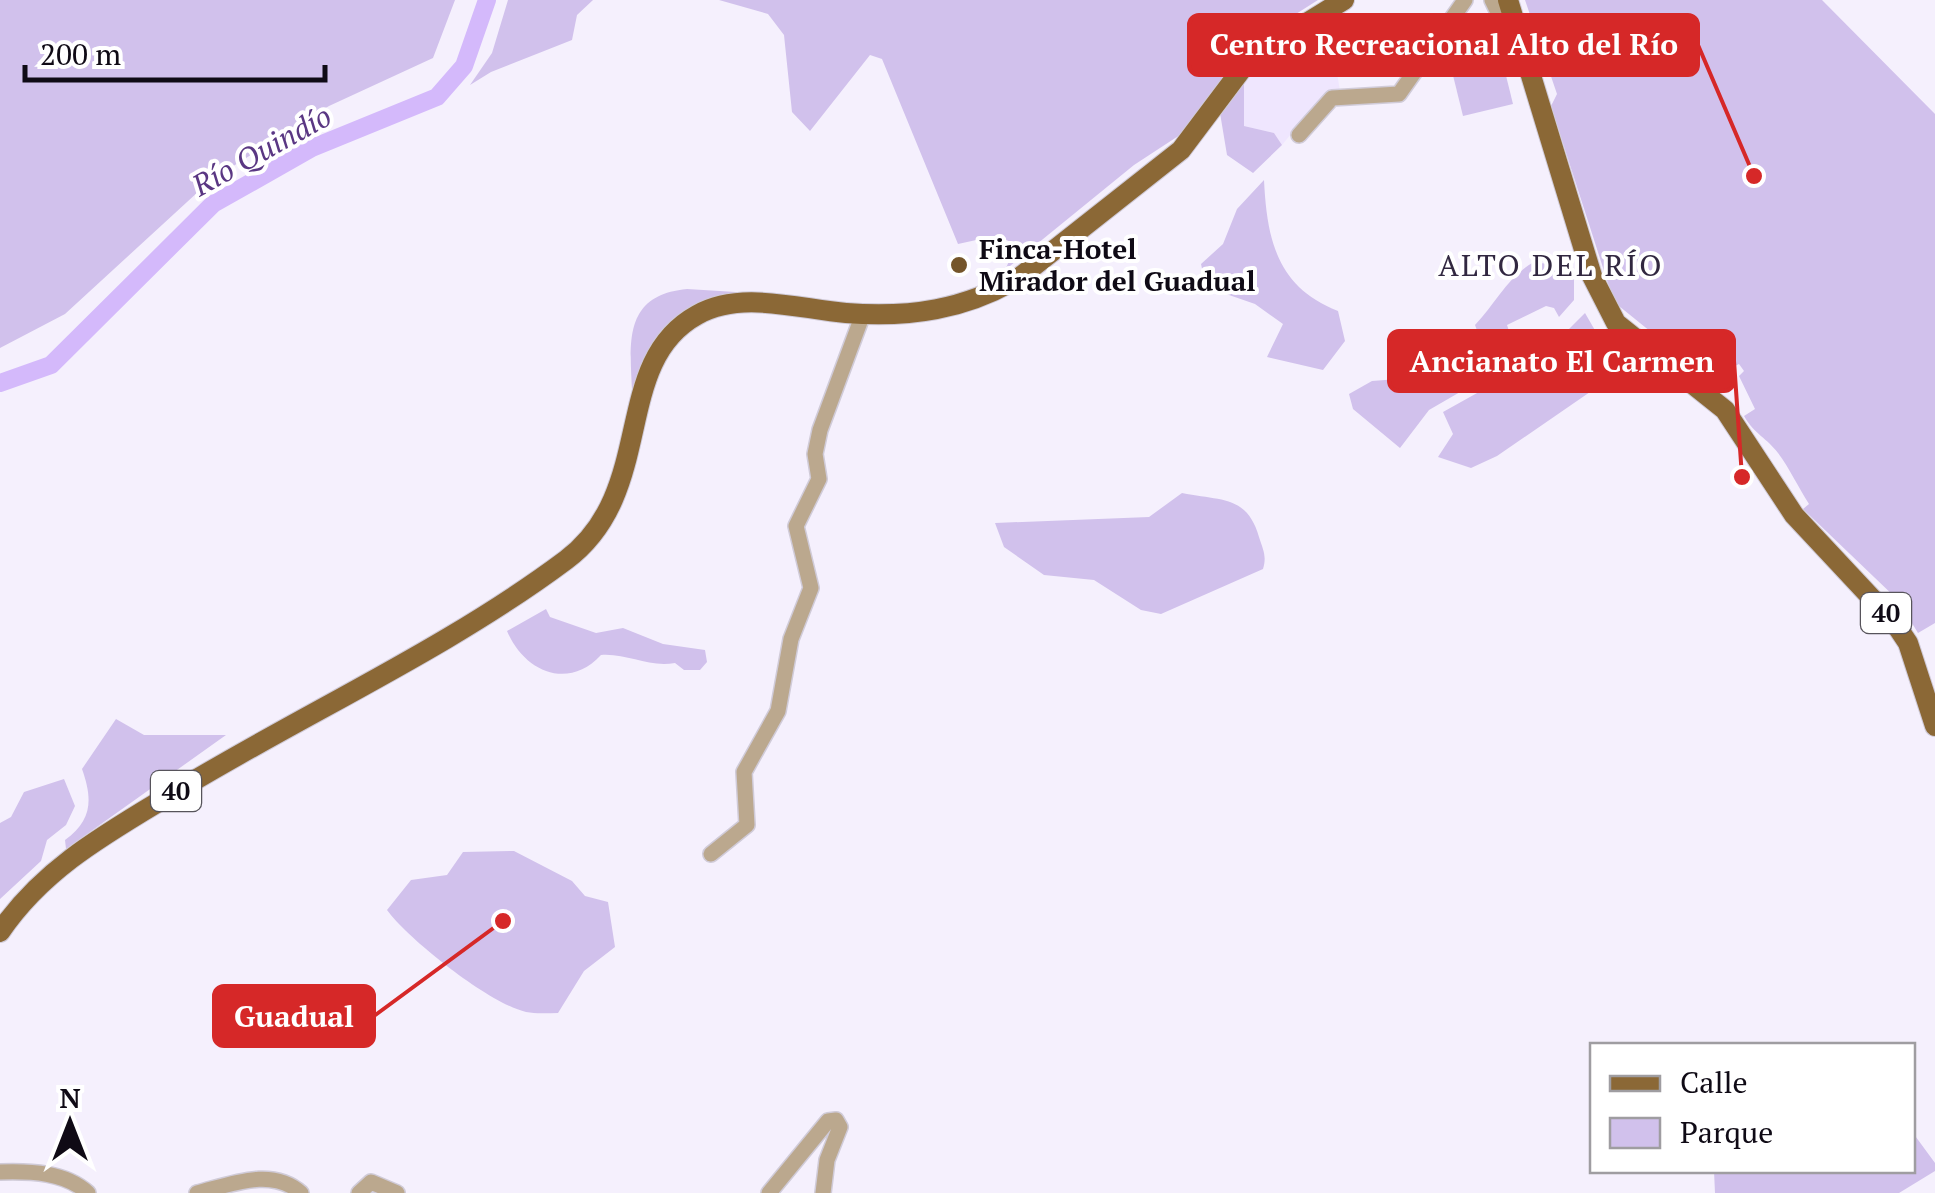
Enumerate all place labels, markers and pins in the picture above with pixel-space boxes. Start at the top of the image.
callout: Centro Recreacional Alto del Río [1189,15,1698,75]
place label: Finca-Hotel Mirador del Guadual [979,230,1256,299]
marker: Finca-Hotel Mirador del Guadual [948,254,970,276]
callout: Ancianato El Carmen [1389,331,1734,391]
callout: Guadual [214,986,374,1046]

